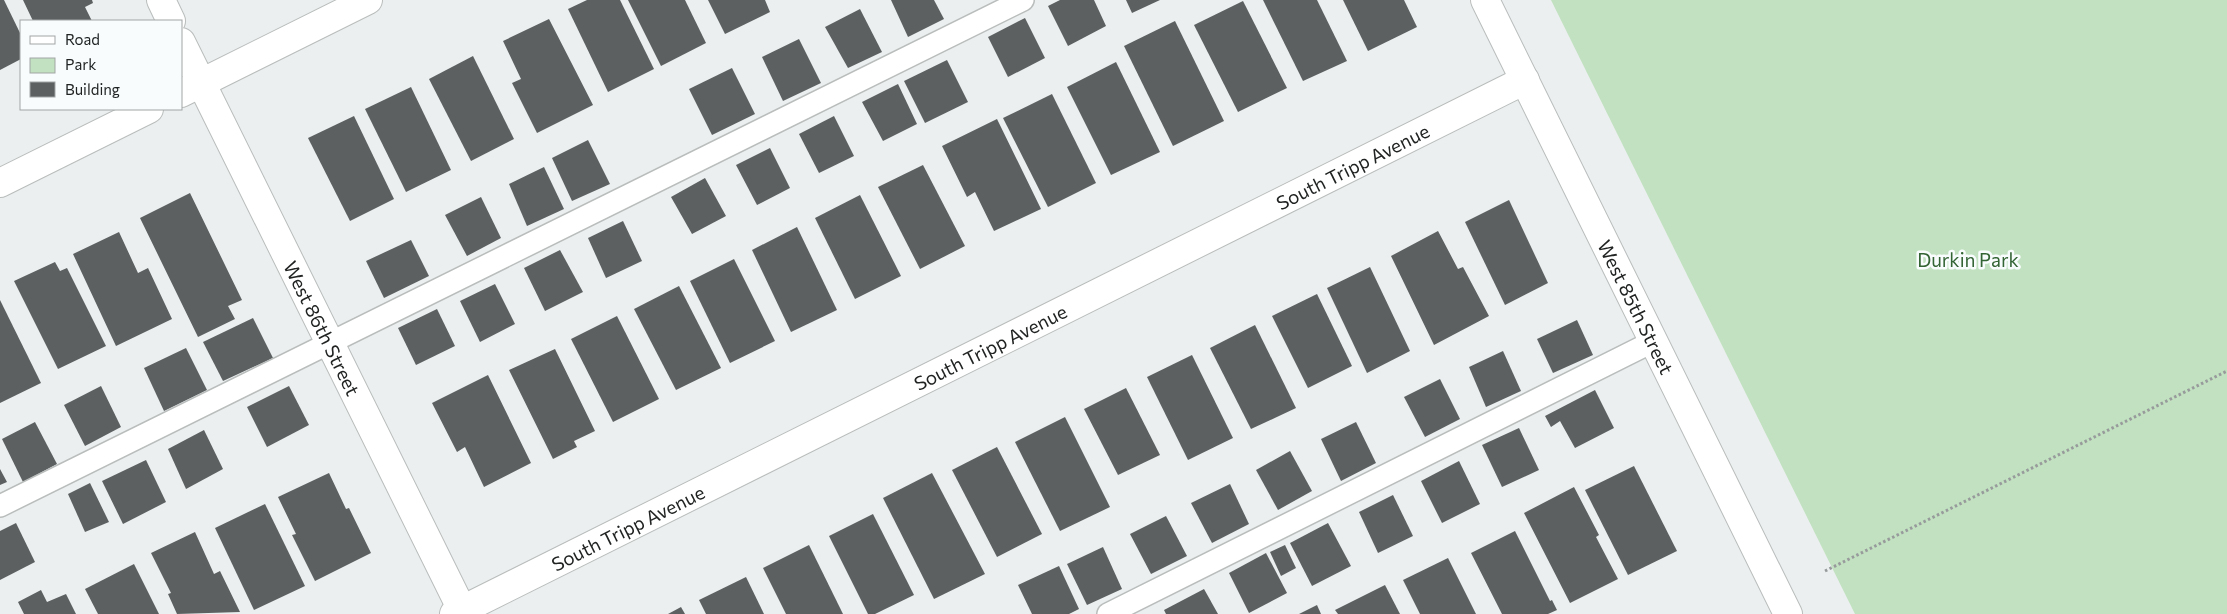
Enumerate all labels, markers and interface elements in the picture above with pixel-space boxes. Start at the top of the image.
legend [20,20,182,110]
text: Road [65,30,100,48]
text: Park [65,55,96,73]
text: Building [65,80,120,98]
street label: South Tripp Avenue [1272,118,1433,214]
street label: West 85th Street [1594,236,1679,378]
park label: Durkin Park [1917,248,2019,271]
street label: West 86th Street [279,257,366,399]
street label: South Tripp Avenue [910,299,1070,395]
street label: South Tripp Avenue [547,480,708,575]

